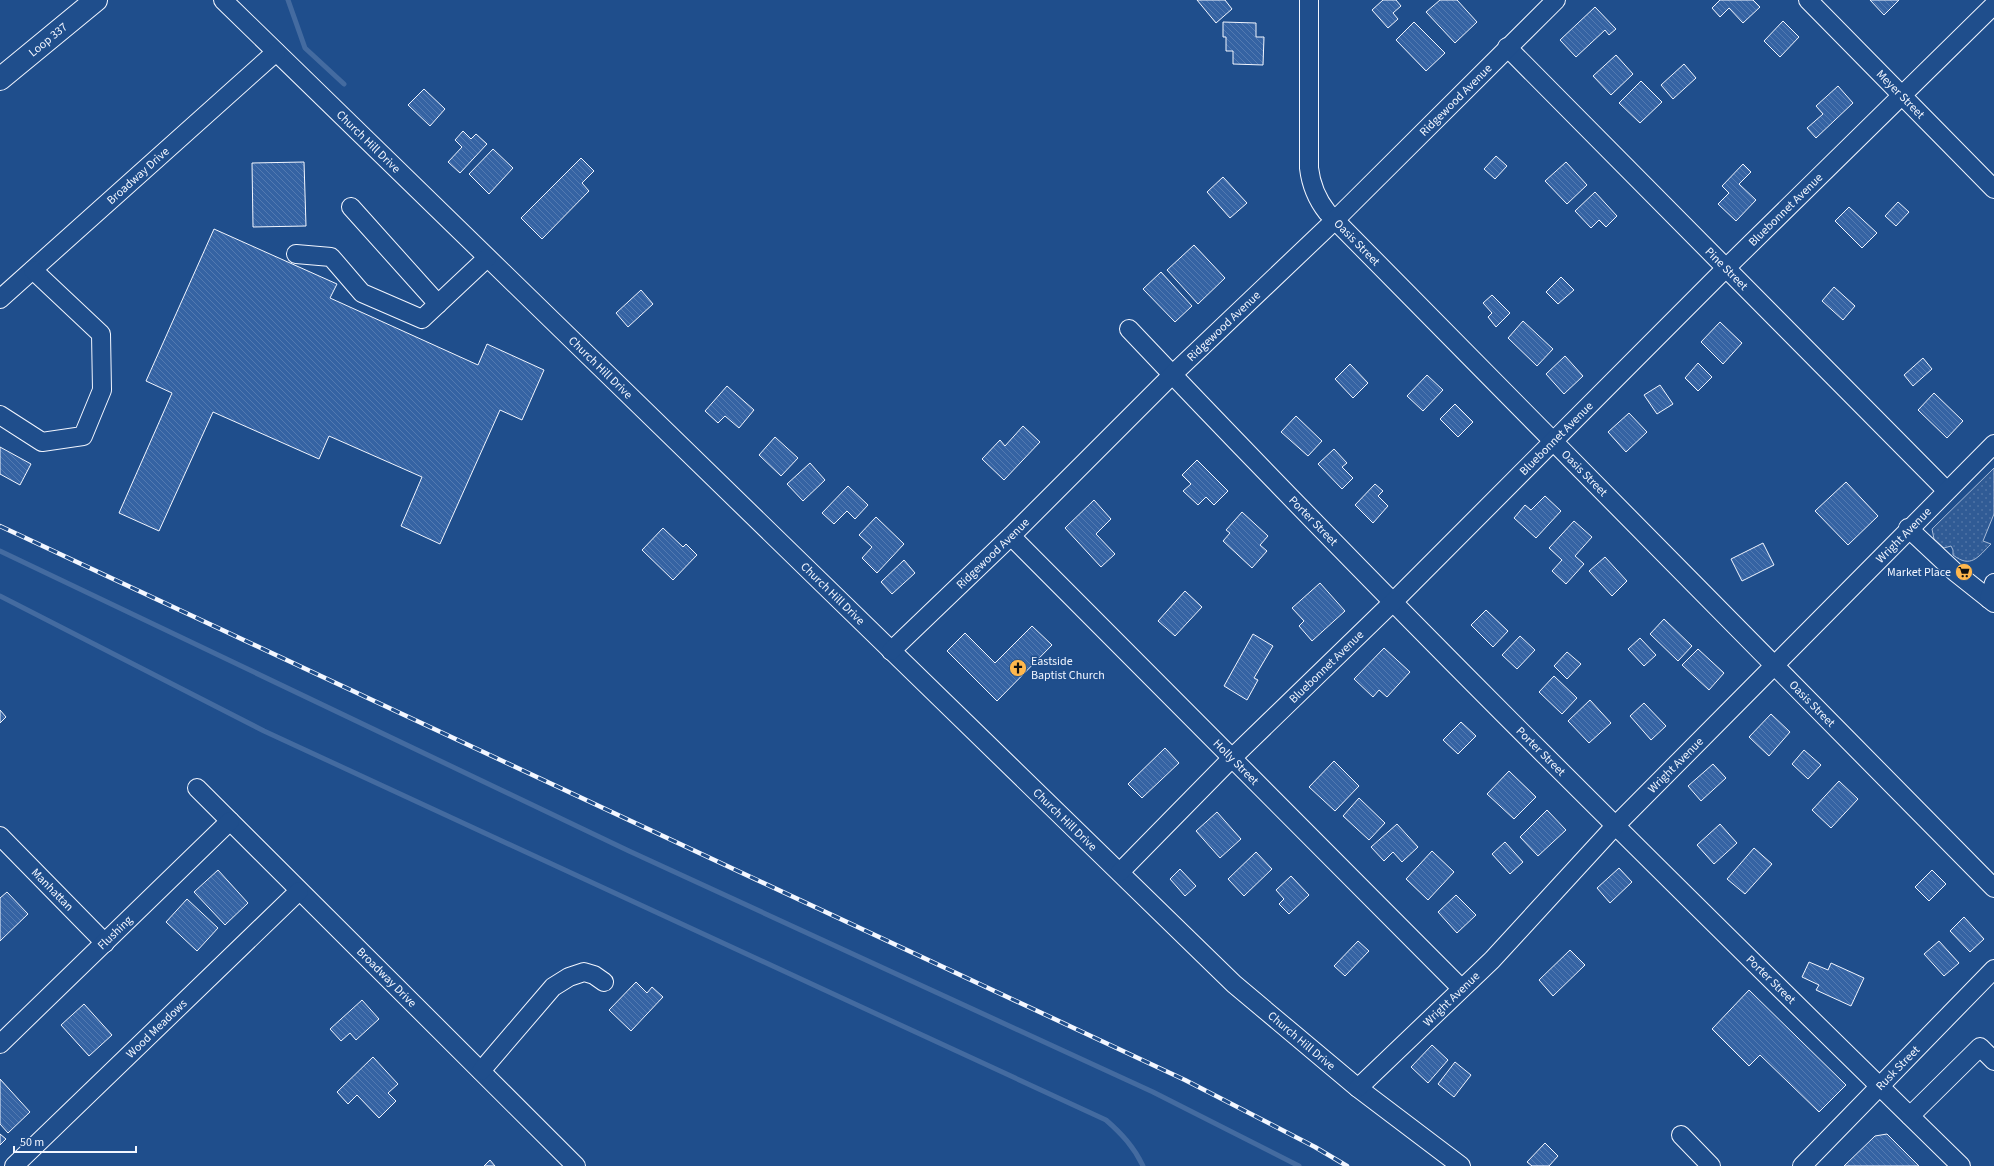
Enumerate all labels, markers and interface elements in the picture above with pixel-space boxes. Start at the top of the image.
street label: Loop 337 [25,18,71,61]
street label: Ridgewood Avenue [1416,60,1496,140]
street label: Meyer Street [1872,66,1929,122]
street label: Church Hill Drive [333,106,404,177]
street label: Broadway Drive [103,143,173,208]
street label: Bluebonnet Avenue [1744,169,1827,250]
street label: Oasis Street [1330,215,1384,270]
street label: Pine Street [1701,243,1752,294]
street label: Ridgewood Avenue [1183,287,1264,365]
street label: Church Hill Drive [565,332,637,403]
street label: Bluebonnet Avenue [1515,398,1597,479]
street label: Oasis Street [1558,446,1612,500]
street label: Porter Street [1285,492,1342,550]
street label: Wright Avenue [1872,503,1935,567]
street label: Ridgewood Avenue [952,514,1033,593]
street label: Church Hill Drive [797,558,869,629]
supermarket icon: Market Place [1954,562,1974,582]
place label: Market Place [1887,564,1951,581]
street label: Bluebonnet Avenue [1285,626,1367,707]
place label: Eastside Baptist Church [1031,653,1105,684]
church icon: Eastside Baptist Church [1008,658,1028,678]
street label: Oasis Street [1785,677,1839,731]
street label: Porter Street [1512,723,1570,780]
street label: Wright Avenue [1644,733,1707,797]
street label: Holly Street [1209,735,1263,789]
street label: Church Hill Drive [1029,784,1101,855]
street label: Manhattan [28,864,78,915]
street label: Flushing [94,912,136,954]
street label: Broadway Drive [353,943,421,1011]
street label: Porter Street [1742,951,1800,1008]
street label: Wright Avenue [1419,968,1483,1030]
street label: Wood Meadows [122,995,191,1062]
street label: Church Hill Drive [1264,1007,1339,1074]
street label: Rusk Street [1872,1042,1924,1094]
scale bar [14,1128,136,1154]
text: 50 m [20,1134,44,1151]

